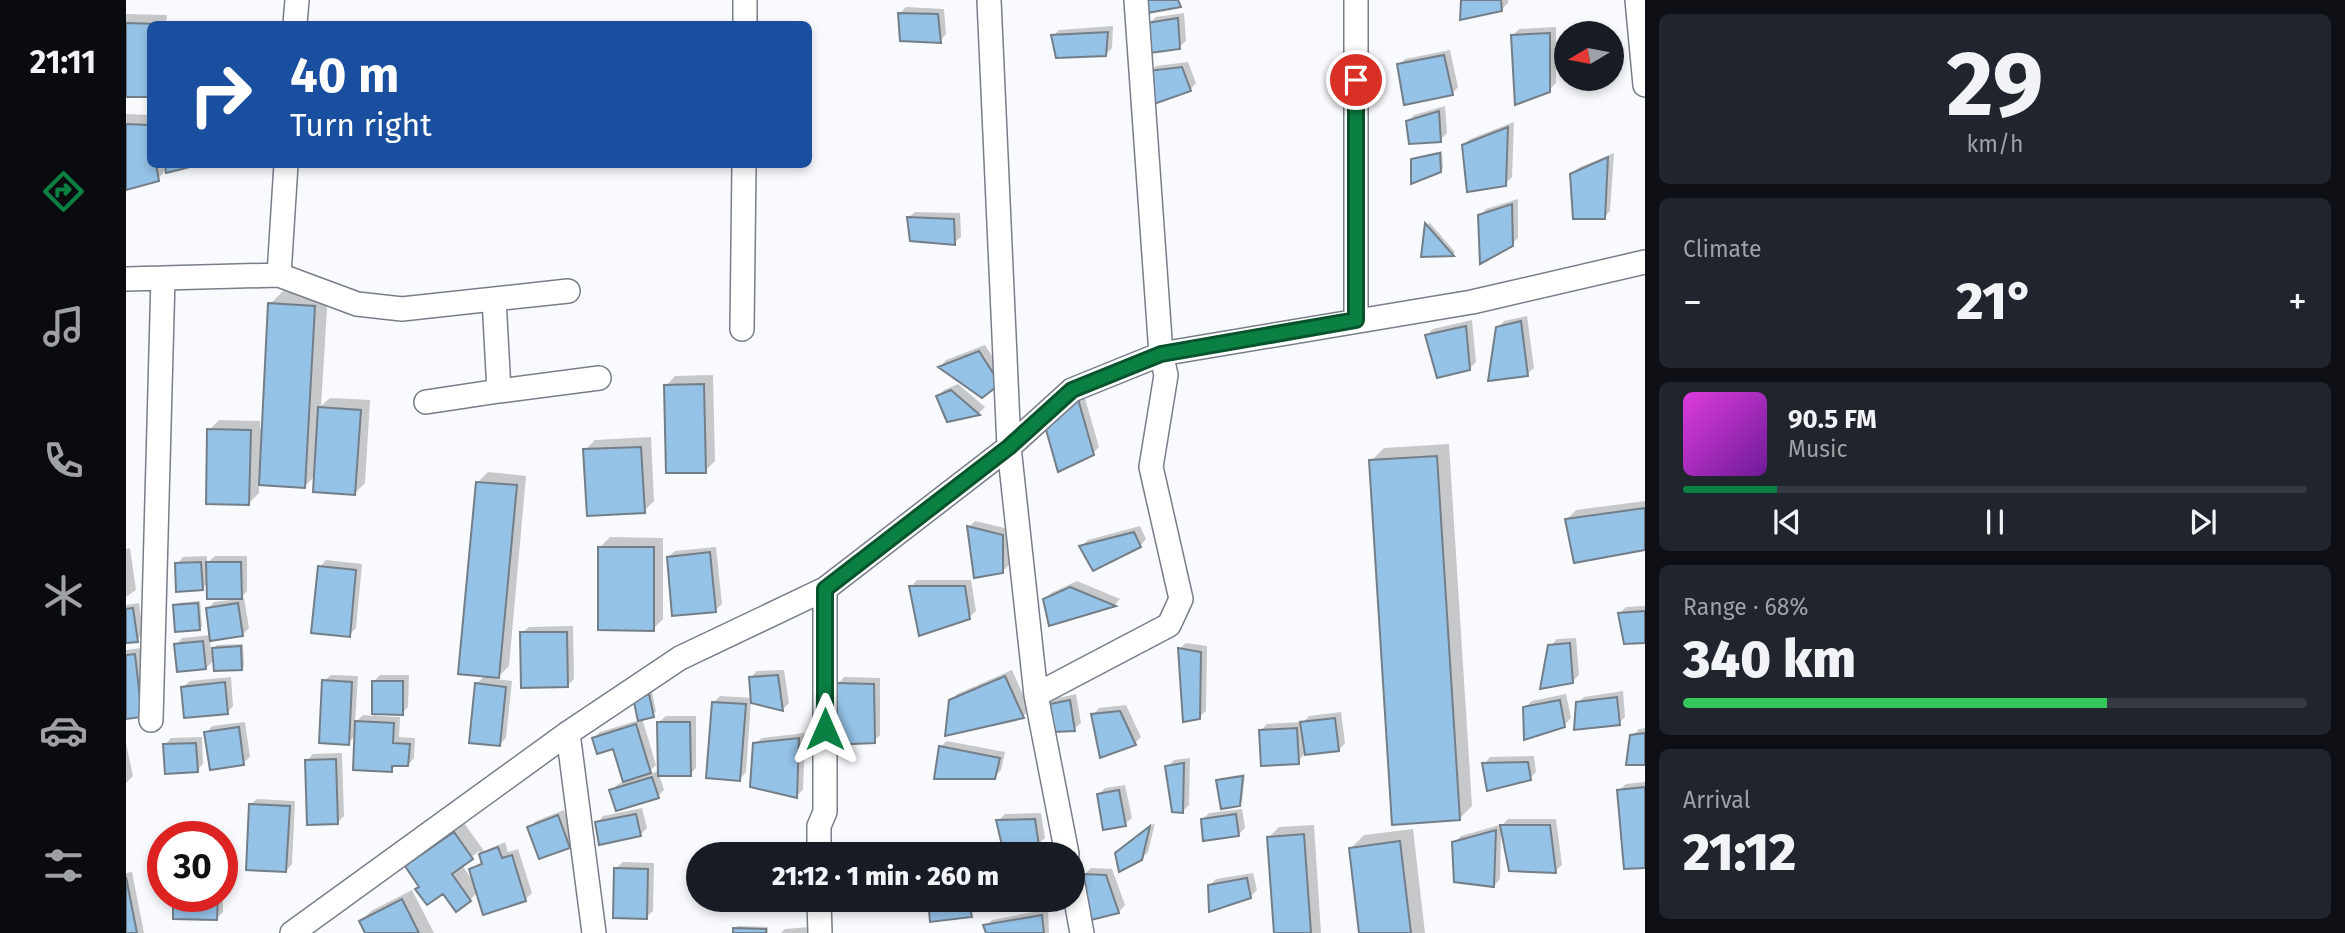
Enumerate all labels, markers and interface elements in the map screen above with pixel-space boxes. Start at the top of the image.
north arrow [1554,21,1624,91]
map controls [1554,21,1624,91]
text: 29 [1946,30,2044,139]
text: 21:11 [30,43,96,81]
text: 40 m [290,46,399,105]
icon: right [175,49,266,140]
pin [1326,50,1386,110]
icon: arrive [1337,61,1375,99]
text: Turn right [290,106,432,144]
text: km/h [1967,130,2023,158]
icon: directions [39,167,88,216]
text: Climate [1683,235,1762,263]
text: 21° [1956,270,2034,333]
text: − [1683,279,1702,325]
text: + [2288,279,2307,325]
icon: music [39,302,88,351]
text: 90.5 FM [1788,404,1877,435]
text: Music [1788,435,1848,463]
icon: phone [39,436,88,485]
icon: previous [1768,503,1806,541]
icon: pause [1976,503,2014,541]
icon: next [2184,503,2222,541]
icon: climate [39,571,88,620]
text: Range · 68% [1683,593,1808,621]
text: 340 km [1683,628,1856,691]
position arrow [788,692,862,766]
icon: car [39,706,88,755]
text: Arrival [1683,786,1750,814]
speed limit sign: 30 [147,821,238,912]
text: 21:12 [1683,821,1796,884]
icon: filters [39,841,88,890]
text: 21:12 · 1 min · 260 m [772,861,999,892]

